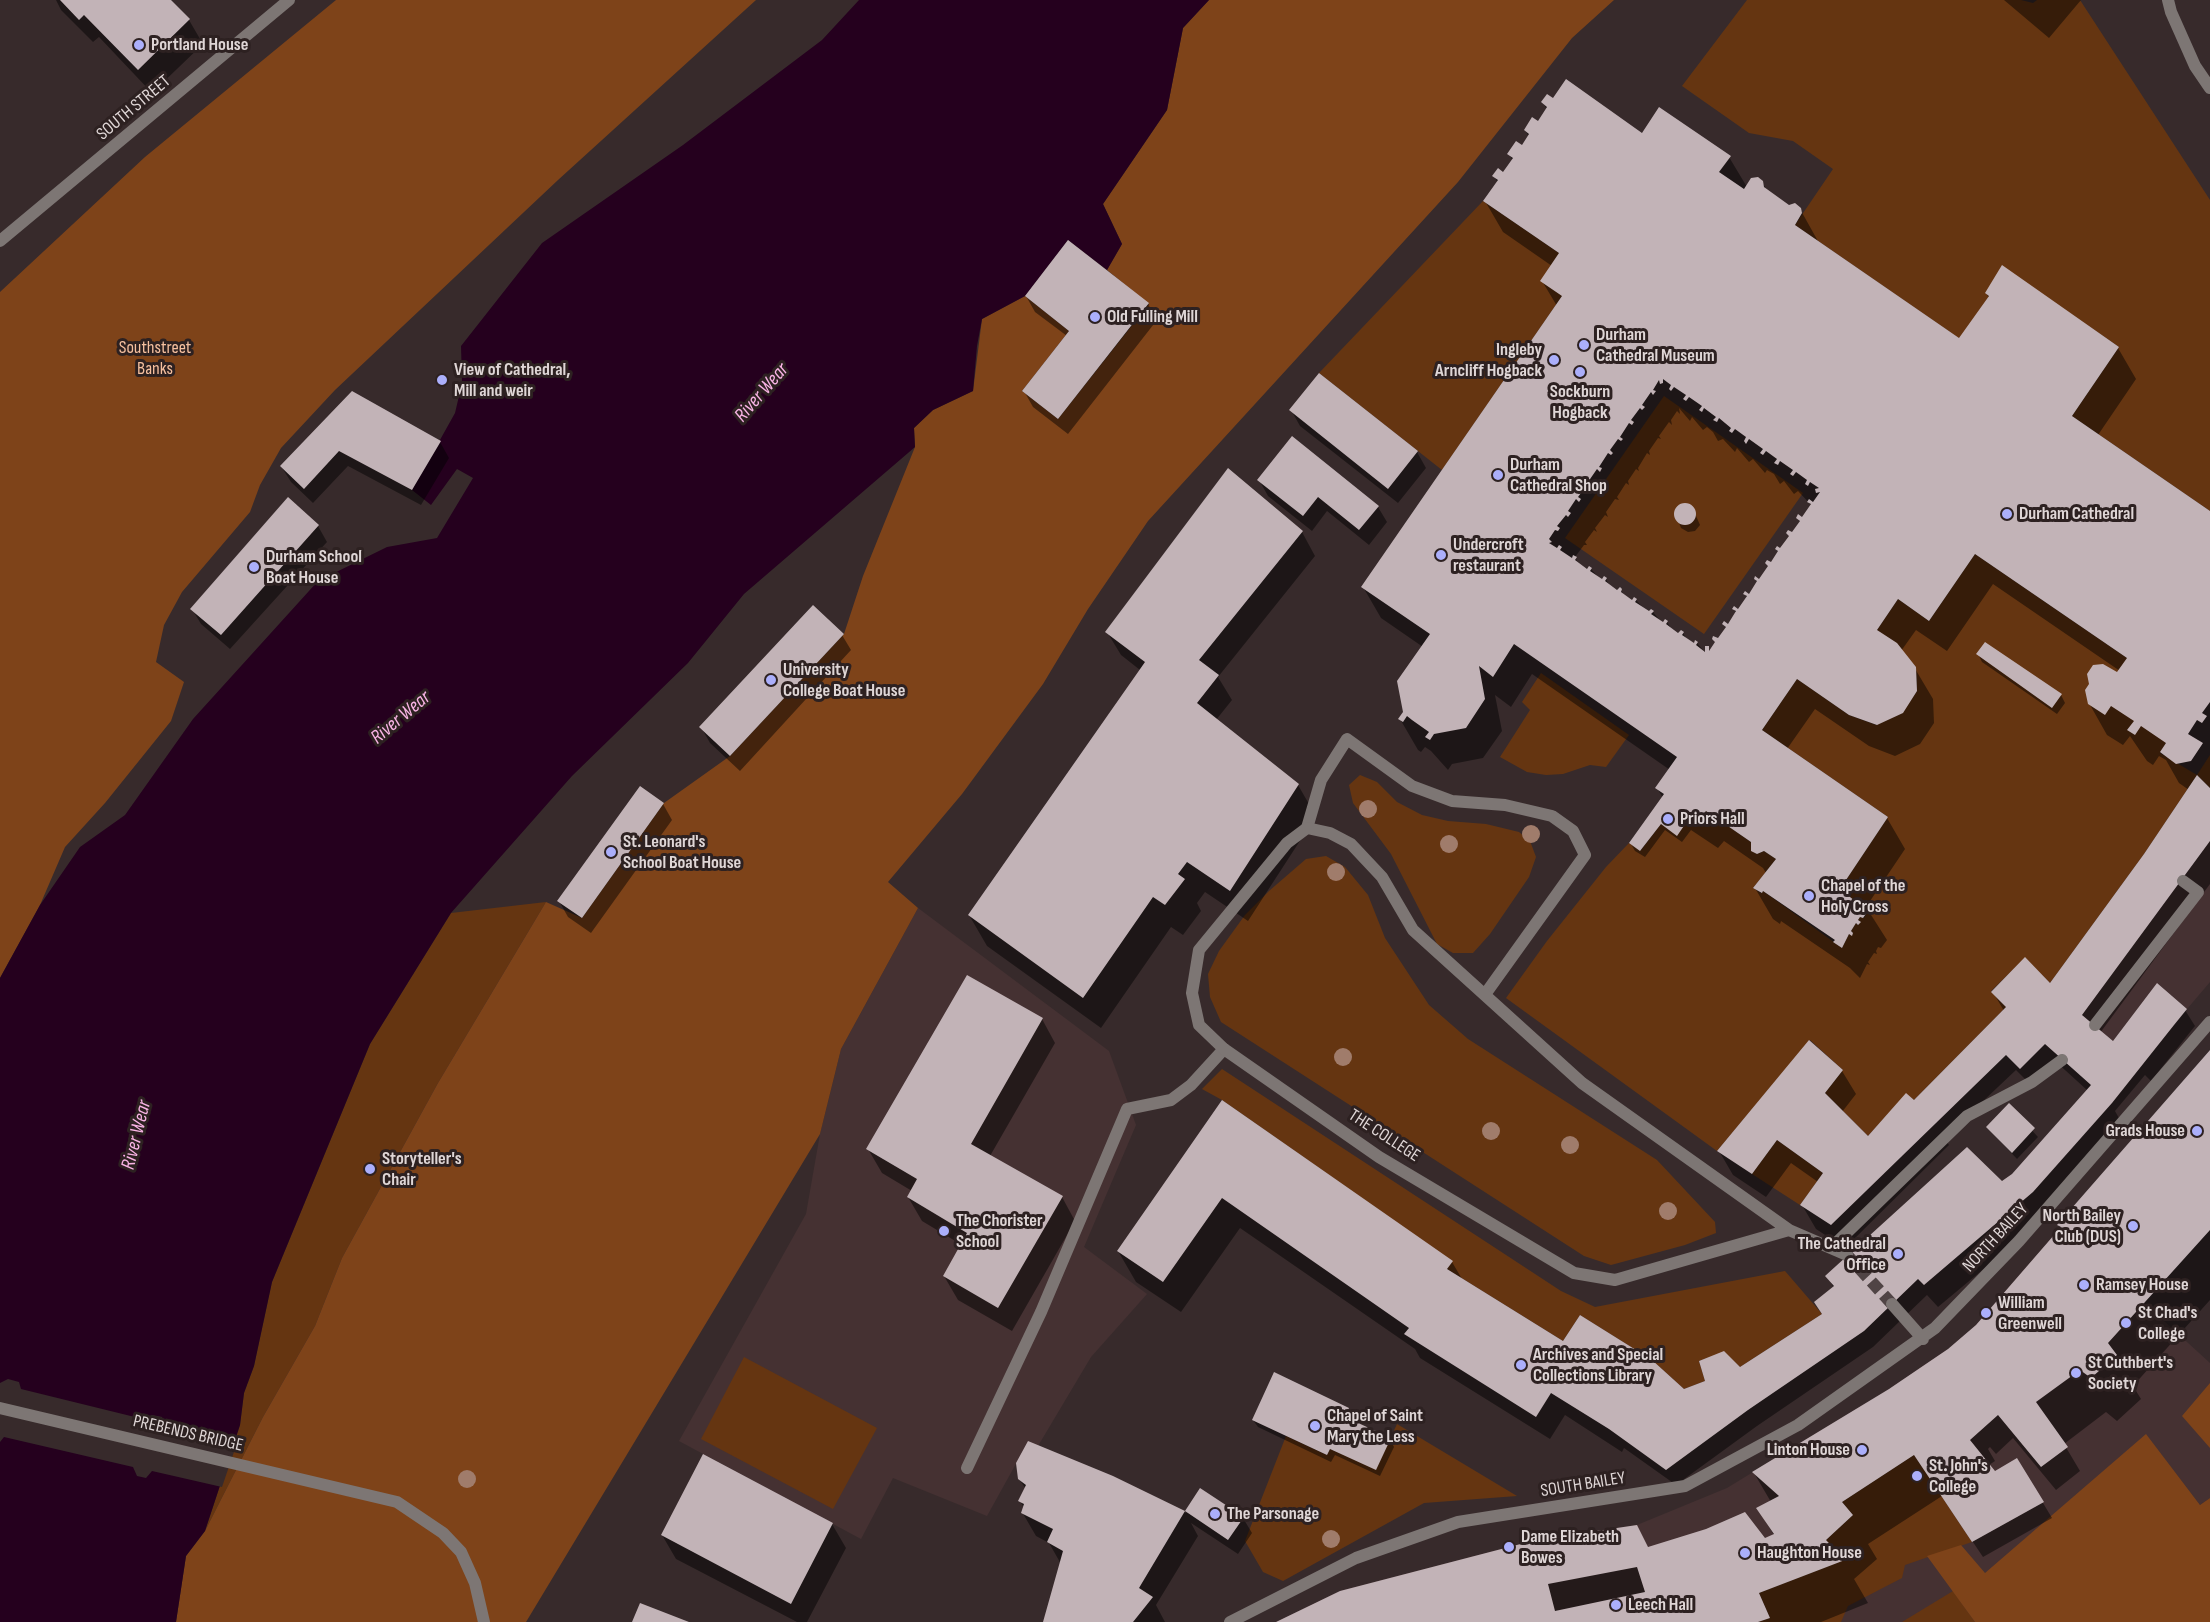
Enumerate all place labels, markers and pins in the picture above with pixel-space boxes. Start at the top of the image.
place label: Portland House [151,34,248,56]
marker: Portland House [132,38,146,52]
place label: Old Fulling Mill [1107,306,1198,328]
marker: Old Fulling Mill [1088,310,1102,324]
place label: Durham Cathedral Museum [1596,324,1715,366]
marker: Durham Cathedral Museum [1577,338,1591,352]
place label: Ingleby Arncliff Hogback [1435,339,1542,382]
marker: Ingleby Arncliff Hogback [1547,353,1561,367]
place label: View of Cathedral, Mill and weir [454,359,570,401]
marker: Sockburn Hogback [1573,365,1587,379]
marker: View of Cathedral, Mill and weir [435,373,449,387]
place label: Sockburn Hogback [1550,381,1610,424]
place label: Durham Cathedral Shop [1510,454,1607,496]
marker: Durham Cathedral Shop [1491,468,1505,482]
place label: Durham Cathedral [2019,503,2134,525]
marker: Durham Cathedral [2000,507,2014,521]
place label: Undercroft restaurant [1453,534,1524,576]
place label: Durham School Boat House [266,546,362,588]
marker: Undercroft restaurant [1434,548,1448,562]
marker: Durham School Boat House [247,560,261,574]
place label: University College Boat House [783,659,905,702]
marker: University College Boat House [764,673,778,687]
place label: Priors Hall [1680,808,1745,830]
marker: Priors Hall [1661,812,1675,826]
place label: St. Leonard's School Boat House [623,831,741,874]
marker: St. Leonard's School Boat House [604,845,618,859]
place label: Chapel of the Holy Cross [1821,875,1905,918]
marker: Chapel of the Holy Cross [1802,889,1816,903]
place label: Grads House [2105,1120,2185,1142]
marker: Grads House [2190,1124,2204,1138]
place label: Storyteller's Chair [382,1148,462,1190]
marker: Storyteller's Chair [363,1162,377,1176]
place label: North Bailey Club (DUS) [2043,1205,2121,1248]
place label: The Chorister School [956,1210,1043,1252]
marker: North Bailey Club (DUS) [2126,1219,2140,1233]
marker: The Chorister School [937,1224,951,1238]
place label: The Cathedral Office [1798,1233,1886,1276]
marker: The Cathedral Office [1891,1247,1905,1261]
place label: Ramsey House [2096,1274,2189,1296]
marker: Ramsey House [2077,1278,2091,1292]
place label: William Greenwell [1998,1292,2062,1334]
place label: St Chad's College [2138,1302,2197,1344]
marker: William Greenwell [1979,1306,1993,1320]
marker: St Chad's College [2119,1316,2133,1330]
place label: Archives and Special Collections Library [1533,1344,1663,1386]
place label: St Cuthbert's Society [2088,1352,2173,1394]
marker: Archives and Special Collections Library [1514,1358,1528,1372]
marker: St Cuthbert's Society [2069,1366,2083,1380]
place label: Chapel of Saint Mary the Less [1327,1405,1423,1448]
marker: Chapel of Saint Mary the Less [1308,1419,1322,1433]
place label: Linton House [1767,1439,1850,1461]
marker: Linton House [1855,1443,1869,1457]
place label: St. John's College [1929,1455,1988,1498]
marker: St. John's College [1910,1469,1924,1483]
place label: The Parsonage [1227,1503,1319,1525]
marker: The Parsonage [1208,1507,1222,1521]
place label: Dame Elizabeth Bowes [1521,1526,1619,1568]
marker: Dame Elizabeth Bowes [1502,1540,1516,1554]
place label: Haughton House [1757,1542,1862,1564]
marker: Haughton House [1738,1546,1752,1560]
place label: Leech Hall [1628,1594,1693,1616]
marker: Leech Hall [1609,1598,1623,1612]

